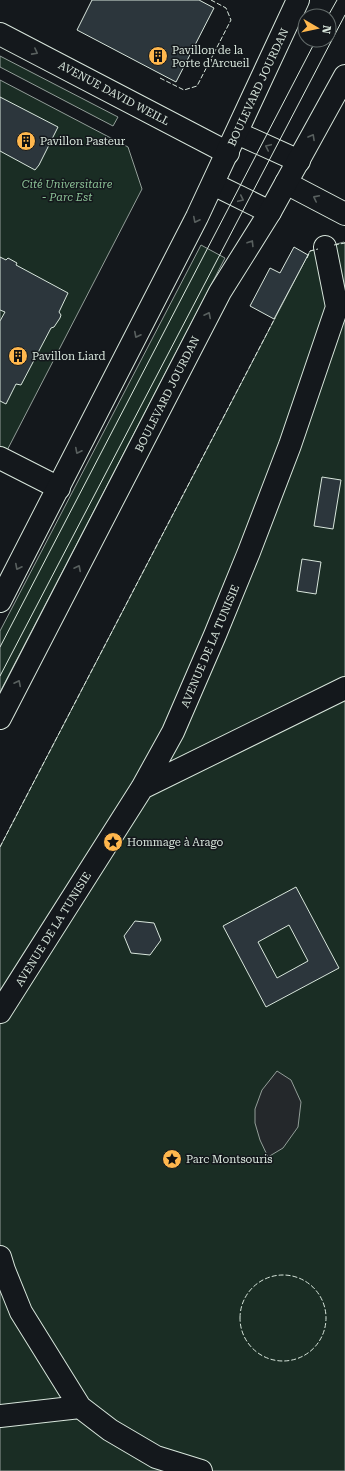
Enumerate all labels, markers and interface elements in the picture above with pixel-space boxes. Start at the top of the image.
north arrow [297,8,337,48]
text: N [319,24,333,35]
street label: BOULEVARD JOURDAN [225,26,292,148]
place label: Pavillon de la Porte d'Arcueil [172,44,250,70]
building icon: Pavillon de la Porte d'Arcueil [147,45,169,67]
one-way arrow [30,47,38,55]
street label: AVENUE DAVID WEILL [56,59,172,128]
building icon: Pavillon Pasteur [15,130,37,152]
one-way arrow [307,134,314,141]
place label: Pavillon Pasteur [40,135,126,148]
one-way arrow [264,144,272,152]
park label: Cité Universitaire - Parc Est [22,178,113,204]
one-way arrow [237,194,245,202]
one-way arrow [312,196,320,203]
one-way arrow [193,215,201,223]
one-way arrow [246,240,253,247]
one-way arrow [203,312,211,320]
one-way arrow [134,331,142,339]
street label: BOULEVARD JOURDAN [132,334,202,454]
building icon: Pavillon Liard [7,345,29,367]
place label: Pavillon Liard [32,350,106,363]
one-way arrow [75,447,82,454]
one-way arrow [15,562,23,570]
one-way arrow [73,564,80,572]
street label: AVENUE DE LA TUNISIE [179,583,242,710]
one-way arrow [13,680,21,687]
place icon: Hommage à Arago [102,831,124,853]
place label: Hommage à Arago [127,836,223,849]
street label: AVENUE DE LA TUNISIE [13,870,94,989]
place icon: Parc Montsouris [161,1148,183,1170]
place label: Parc Montsouris [186,1153,273,1166]

